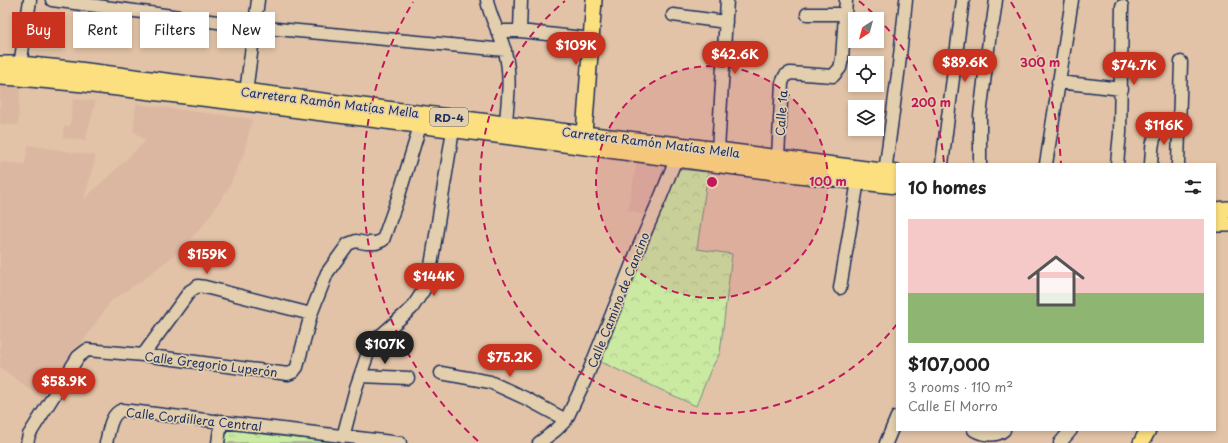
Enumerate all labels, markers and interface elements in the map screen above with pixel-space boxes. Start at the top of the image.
chip: Buy [12,12,65,48]
chip: Rent [73,12,132,48]
chip: Filters [140,12,209,48]
chip: New [217,12,275,48]
north arrow [848,12,884,48]
map controls [848,12,884,136]
pin: $109K [548,32,604,66]
text: $109K [556,35,596,54]
pin: $42.6K [702,41,768,75]
text: $42.6K [711,44,759,63]
pin: $89.6K [932,49,998,83]
text: $89.6K [942,52,988,71]
pin: $74.7K [1101,52,1167,86]
text: 300 m [1020,53,1060,71]
text: $74.7K [1112,55,1156,74]
button: locate [848,56,884,92]
street label: Carretera Ramón Matías Mella [240,82,421,122]
street label: Calle 1a [770,89,792,137]
text: 200 m [911,93,951,111]
button: layers [848,100,884,136]
road number: RD-4 [430,108,468,126]
pin: $116K [1136,112,1192,146]
text: $116K [1145,115,1184,134]
street label: Carretera Ramón Matías Mella [561,122,742,162]
text: 100 m [809,172,847,190]
text: 10 homes [908,174,986,200]
centre of rings [705,175,719,189]
icon: filters [1182,176,1204,198]
street label: Calle Camino de Cancino [583,229,654,371]
pin: $159K [179,241,235,275]
text: $159K [187,244,227,263]
icon: home [1020,245,1092,317]
pin: $144K [406,263,462,297]
text: $144K [413,266,455,285]
pin: $107K [357,331,413,365]
text: $107K [365,334,405,353]
pin: $75.2K [477,344,543,378]
street label: Calle Gregorio Luperón [143,347,279,381]
text: $75.2K [487,347,533,366]
text: $107,000 [908,351,990,377]
pin: $58.9K [31,368,97,402]
text: $58.9K [41,371,87,390]
text: 3 rooms · 110 m² [908,377,1013,396]
text: Calle El Morro [908,396,998,415]
street label: Calle Cordillera Central [125,403,263,435]

